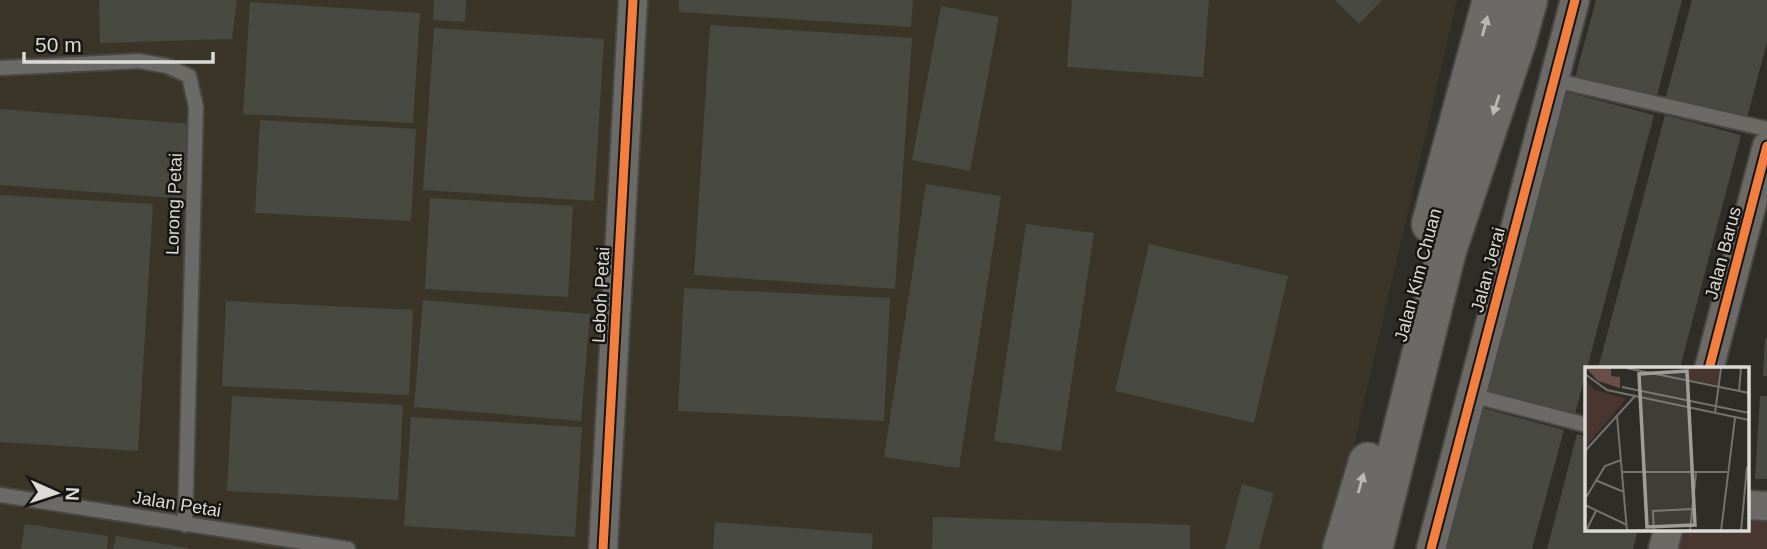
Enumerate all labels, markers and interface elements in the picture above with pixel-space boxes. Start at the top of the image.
one-way arrow [1480,15,1491,37]
scale bar [24,21,214,65]
text: 50 m [35,33,82,56]
one-way arrow [1490,94,1501,115]
street label: Lorong Petai [162,153,186,255]
street label: Jalan Barus [1701,205,1745,301]
street label: Jalan Kim Chuan [1391,206,1445,344]
street label: Jalan Jerai [1467,225,1509,315]
street label: Leboh Petai [588,246,614,344]
inset map [1585,367,1750,532]
north arrow [21,458,91,528]
one-way arrow [1357,473,1367,494]
text: N [62,486,83,501]
street label: Jalan Petai [131,487,223,521]

